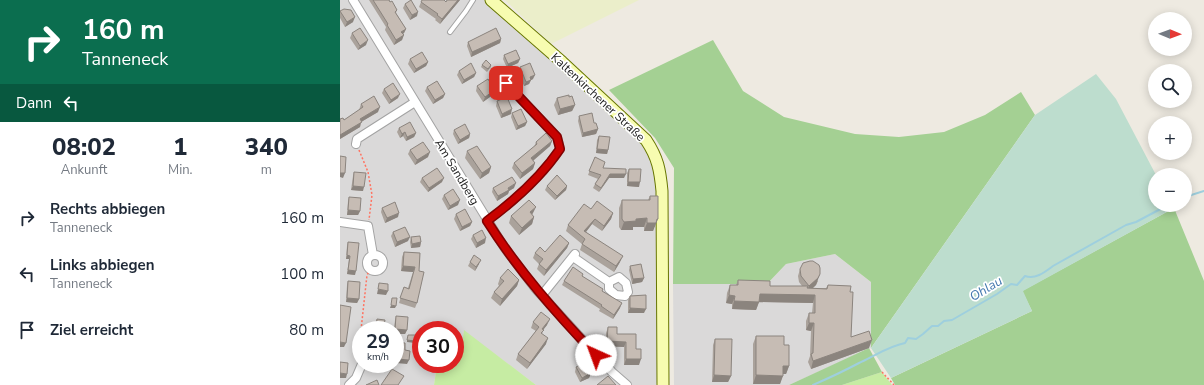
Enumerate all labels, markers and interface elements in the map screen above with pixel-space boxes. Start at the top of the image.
text: 160 m [82,11,165,49]
north arrow [1148,12,1192,56]
map controls [1148,12,1192,212]
icon: right [16,16,68,68]
text: Tanneneck [82,47,168,71]
street label: Kaltenkirchener Straße [548,49,648,145]
button: search [1148,64,1192,108]
pin [489,66,523,100]
icon: arrive [495,72,517,94]
icon: left [60,92,82,114]
text: Dann [16,93,52,113]
button: + [1148,116,1192,160]
text: 08:02 [52,131,116,163]
text: 1 [173,131,188,163]
text: 340 [245,131,288,163]
street label: Am Sandberg [431,136,483,208]
text: Ankunft [61,161,107,179]
text: Min. [168,161,193,179]
text: m [261,161,272,179]
button: − [1148,168,1192,212]
text: Rechts abbiegen [50,199,165,219]
icon: right [16,207,38,229]
text: 160 m [280,208,324,228]
text: Tanneneck [50,219,112,237]
text: Links abbiegen [50,255,154,275]
icon: left [16,263,38,285]
text: 100 m [280,264,324,284]
water label: Ohlau [966,272,1006,306]
text: Tanneneck [50,275,112,293]
icon: arrive [16,319,38,341]
text: Ziel erreicht [50,320,133,340]
text: 80 m [289,320,324,340]
speed limit sign: 30 [412,321,464,373]
text: 29 [366,328,390,355]
position arrow [575,334,617,376]
text: km/h [367,350,389,364]

